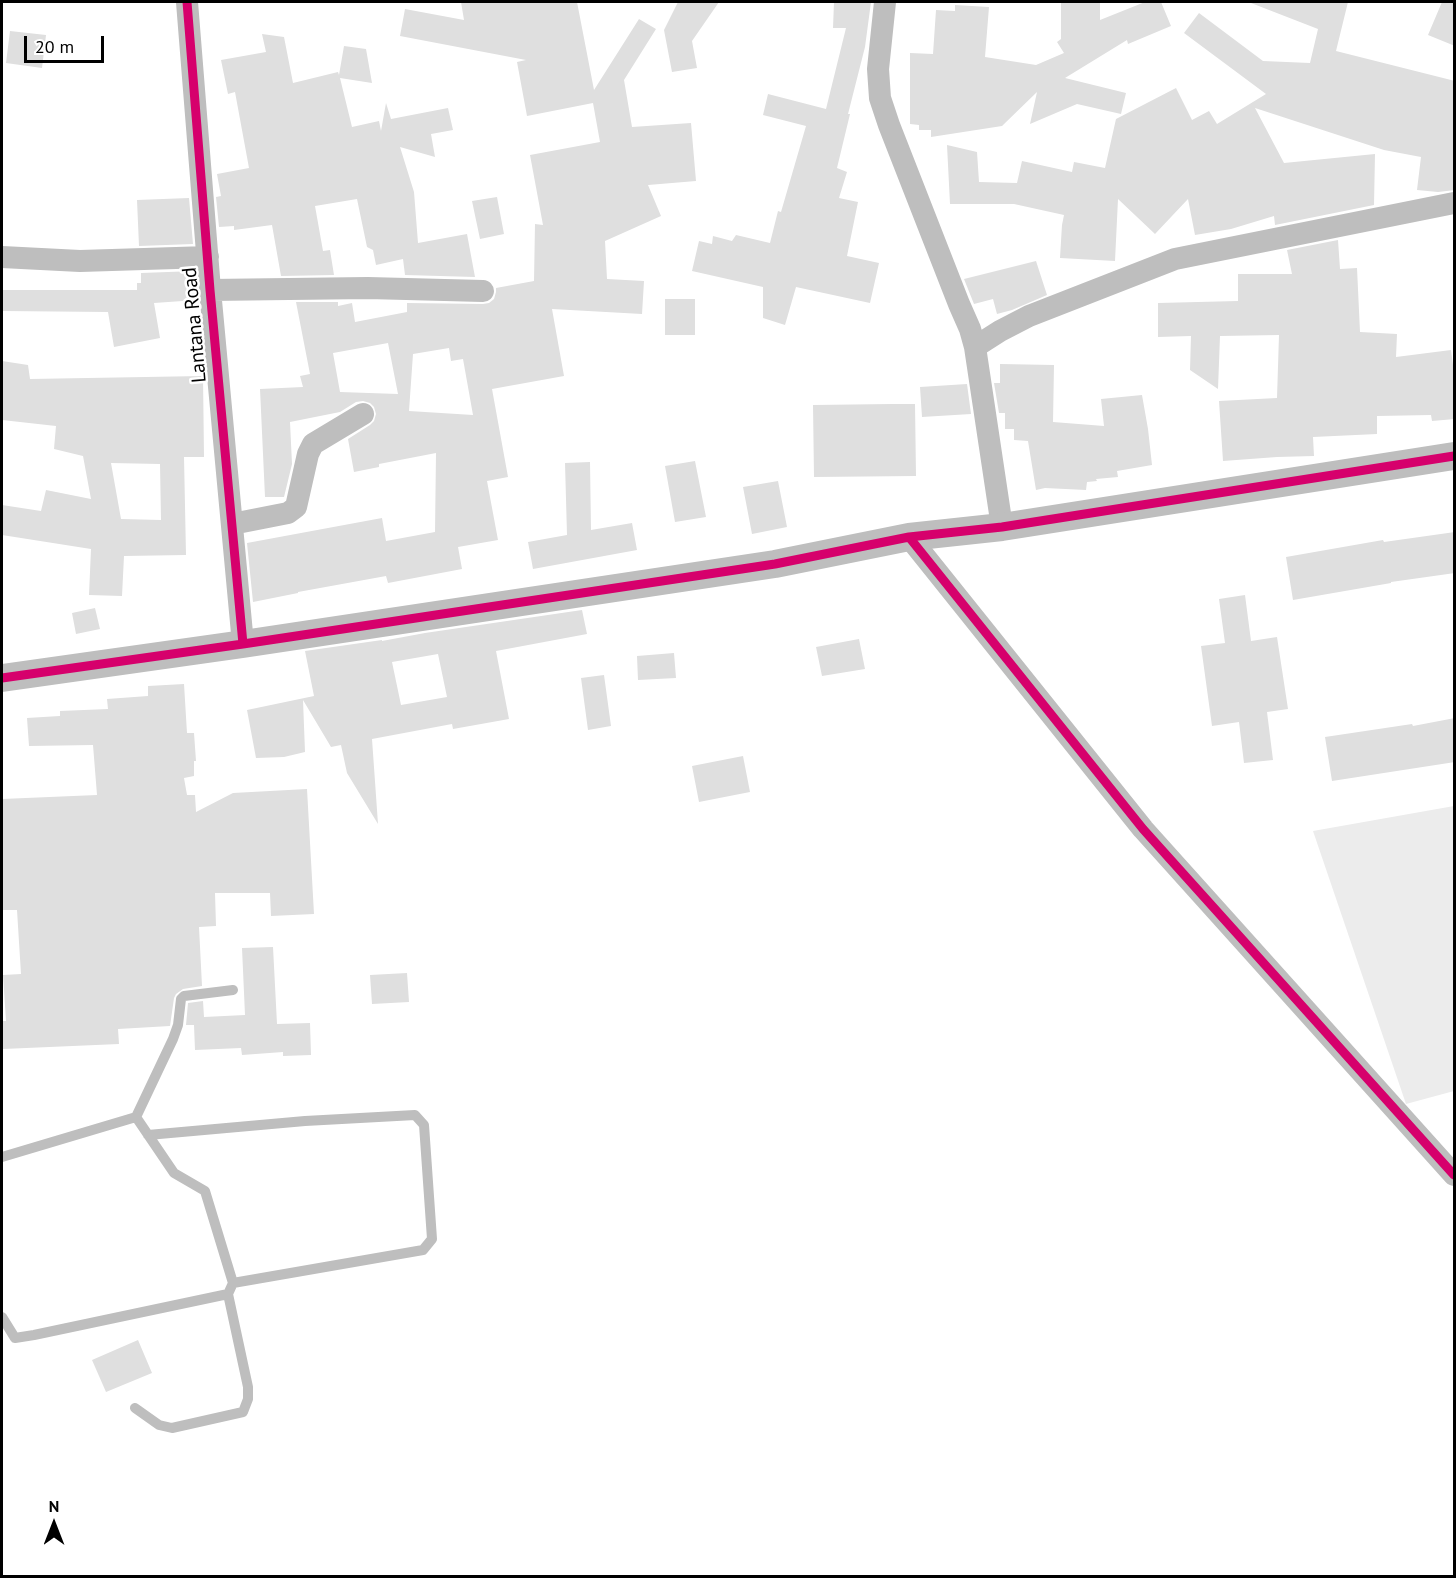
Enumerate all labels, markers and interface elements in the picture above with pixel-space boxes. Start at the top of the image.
scale bar [27,24,106,62]
text: 20 m [35,35,74,58]
street label: Lantana Road [178,266,212,384]
north arrow [24,1494,84,1554]
text: N [49,1496,59,1516]

